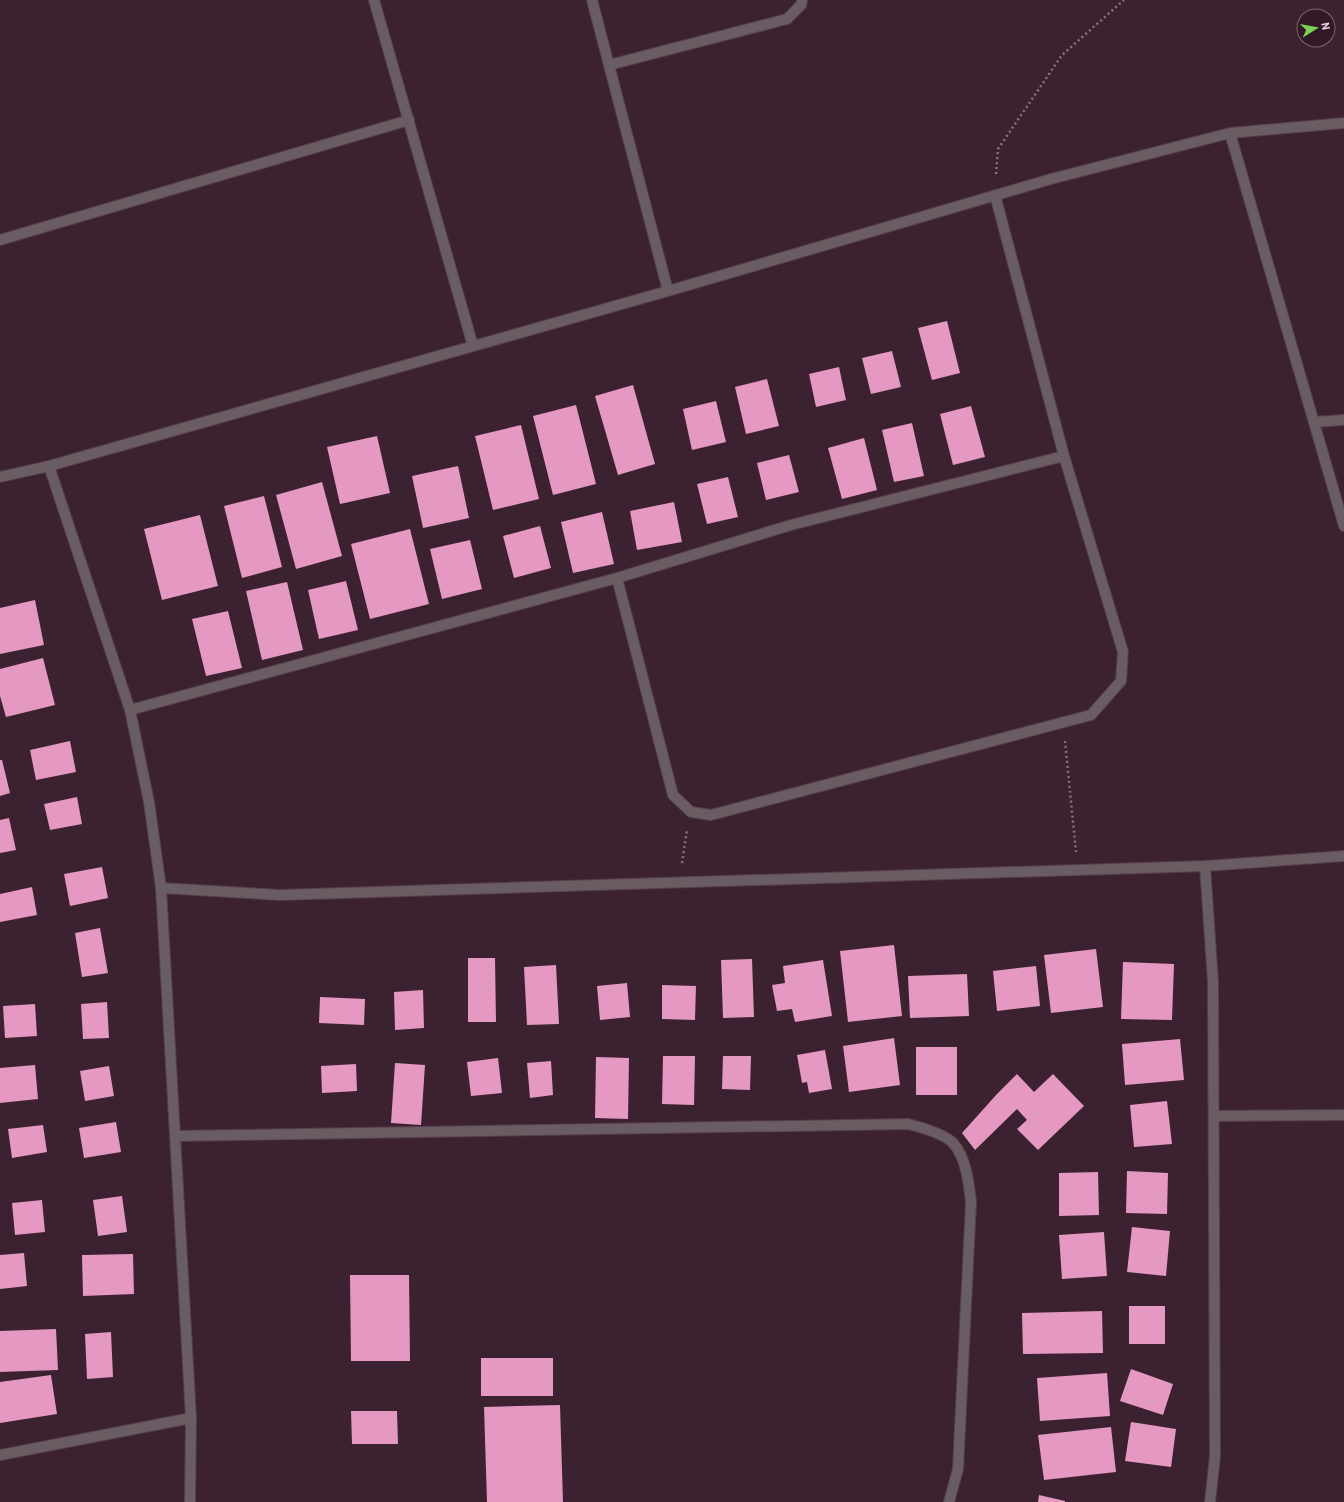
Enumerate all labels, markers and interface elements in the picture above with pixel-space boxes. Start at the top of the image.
north arrow [1296,8,1336,48]
text: N [1319,21,1333,31]

